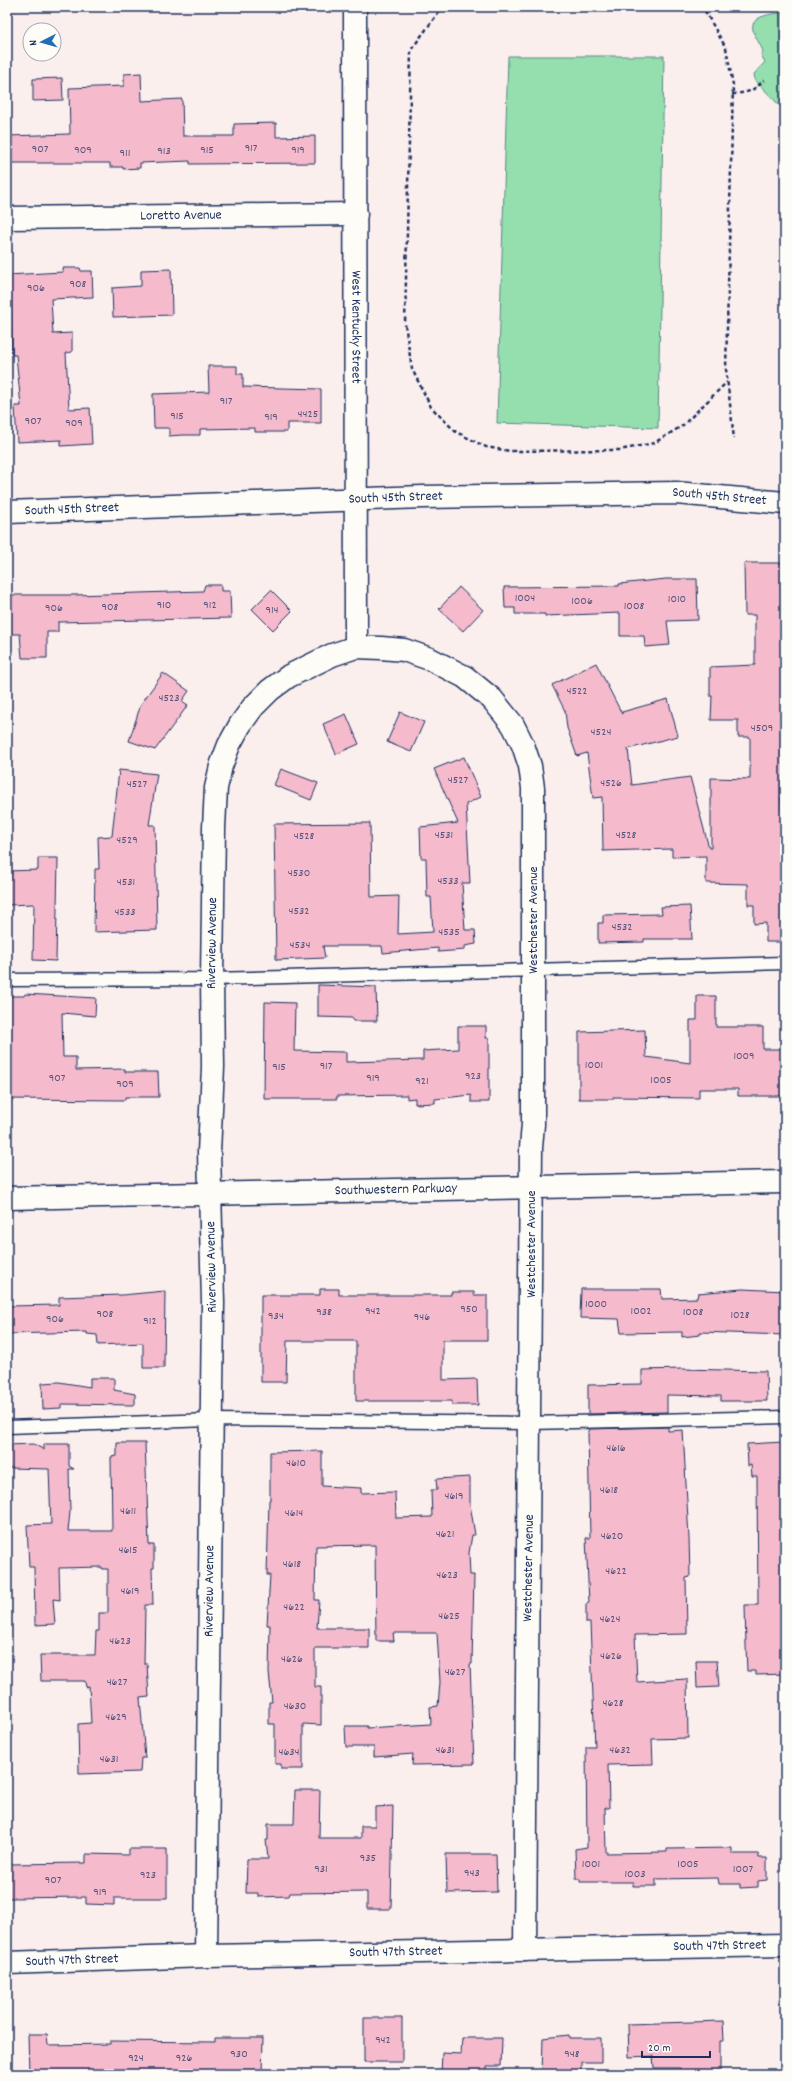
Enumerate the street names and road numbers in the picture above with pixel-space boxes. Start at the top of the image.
street label: Loretto Avenue [140,206,222,226]
street label: West Kentucky Street [345,270,366,384]
street label: South 45th Street [672,483,767,511]
street label: South 45th Street [348,487,443,510]
street label: South 45th Street [24,498,120,521]
street label: Westchester Avenue [524,866,544,974]
street label: Riverview Avenue [202,897,223,989]
street label: Southwestern Parkway [334,1179,458,1201]
street label: Westchester Avenue [522,1190,542,1298]
street label: Riverview Avenue [201,1221,223,1313]
street label: Westchester Avenue [518,1514,540,1622]
street label: Riverview Avenue [199,1545,220,1637]
street label: South 47th Street [673,1935,767,1957]
street label: South 47th Street [349,1942,443,1963]
street label: South 47th Street [25,1949,119,1972]

